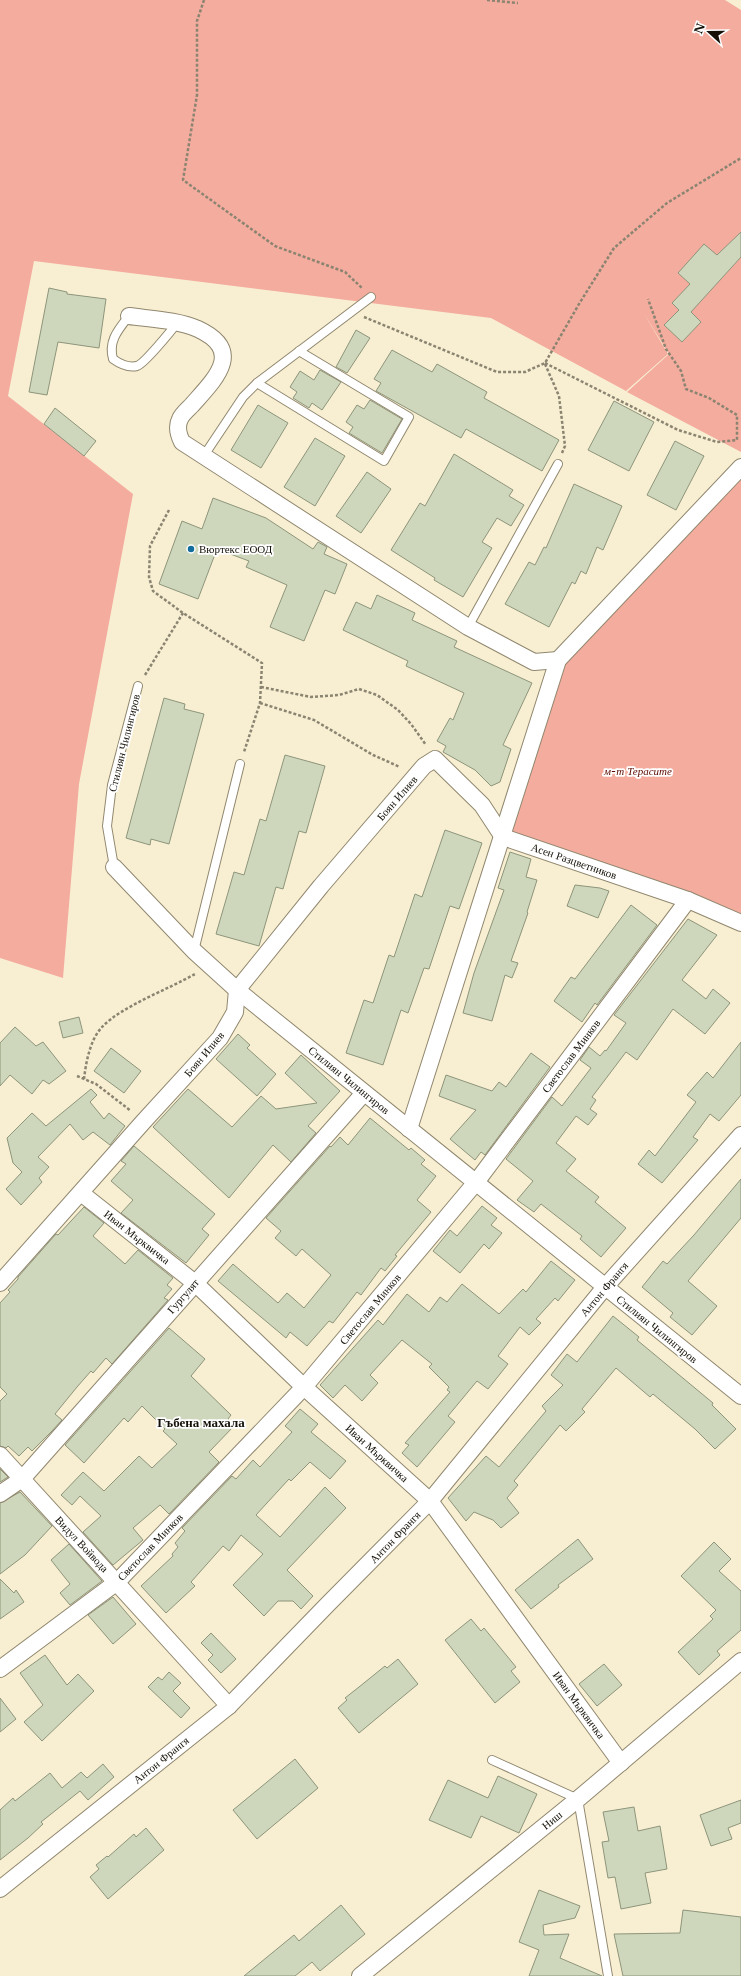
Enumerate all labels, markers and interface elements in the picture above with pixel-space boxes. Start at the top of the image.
north arrow [689,12,729,52]
text: N [691,20,708,36]
place label: Вюртекс ЕООД [199,542,273,556]
marker: Вюртекс ЕООД [186,544,196,554]
street label: Стилиян Чилингиров [105,693,143,793]
park label: м-т Терасите [603,764,672,778]
street label: Боян Илиев [374,773,420,823]
street label: Асен Разцветников [529,840,619,882]
street label: Светослав Минков [539,1016,603,1096]
street label: Боян Илиев [181,1028,227,1080]
street label: Стилиян Чилингиров [306,1043,392,1117]
street label: Иван Мърквичка [101,1207,173,1267]
street label: Антон Франгя [577,1259,631,1319]
street label: Светослав Минков [336,1271,404,1347]
street label: Гургулят [164,1275,202,1316]
street label: Стилиян Чилингиров [614,1292,700,1366]
district label: Гъбена махала [157,1414,245,1431]
street label: Иван Мърквичка [343,1421,411,1485]
street label: Антон Франгя [367,1508,423,1566]
street label: Светослав Минков [114,1510,186,1584]
street label: Видул Войвода [52,1513,112,1575]
street label: Иван Мърквичка [550,1669,608,1742]
street label: Антон Франгя [130,1733,192,1787]
street label: Ниш [539,1807,565,1832]

